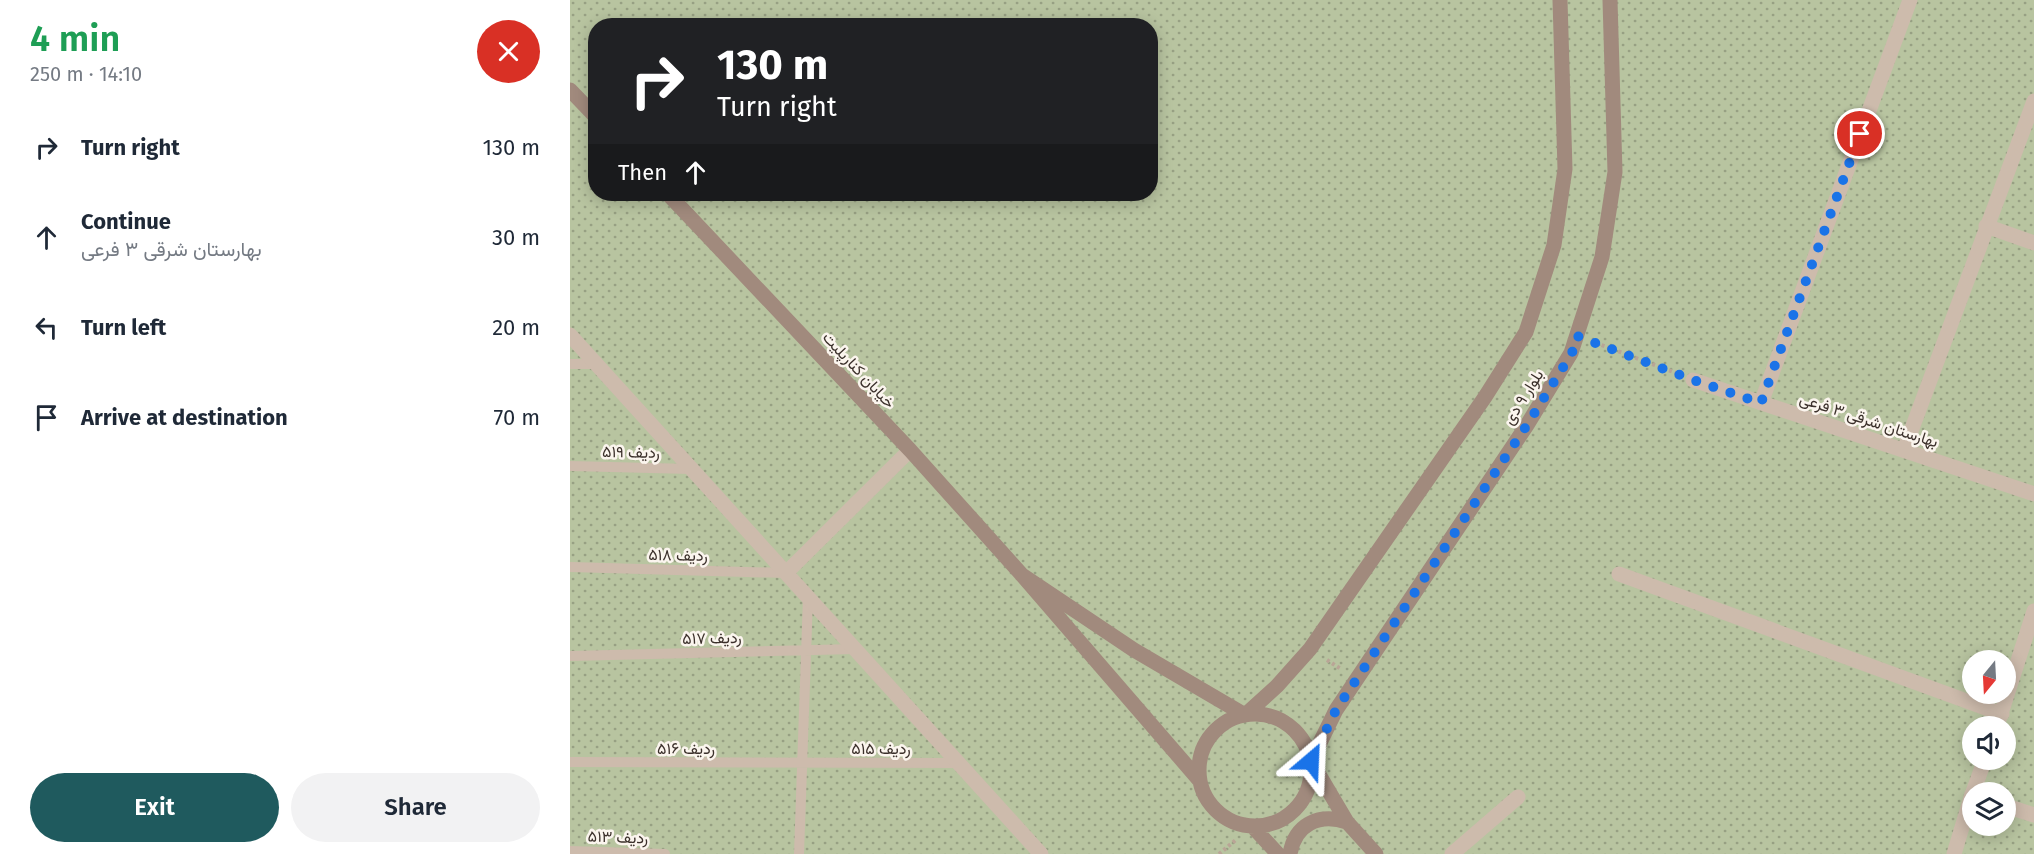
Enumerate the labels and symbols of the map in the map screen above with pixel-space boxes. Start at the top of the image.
pin [1834,108,1885,159]
street label: خیابان کنارپلیت [817,328,899,414]
street label: بلوار ۹ دی [1499,366,1548,429]
street label: بهارستان شرقی ۳ فرعی [1797,389,1941,452]
street label: ردیف ۵۱۹ [602,442,660,463]
street label: ردیف ۵۱۸ [648,545,708,566]
street label: ردیف ۵۱۷ [682,628,742,649]
north arrow [1962,650,2016,704]
position arrow [1279,729,1343,793]
street label: ردیف ۵۱۶ [657,739,715,759]
street label: ردیف ۵۱۵ [851,739,911,759]
street label: ردیف ۵۱۳ [587,826,649,849]

